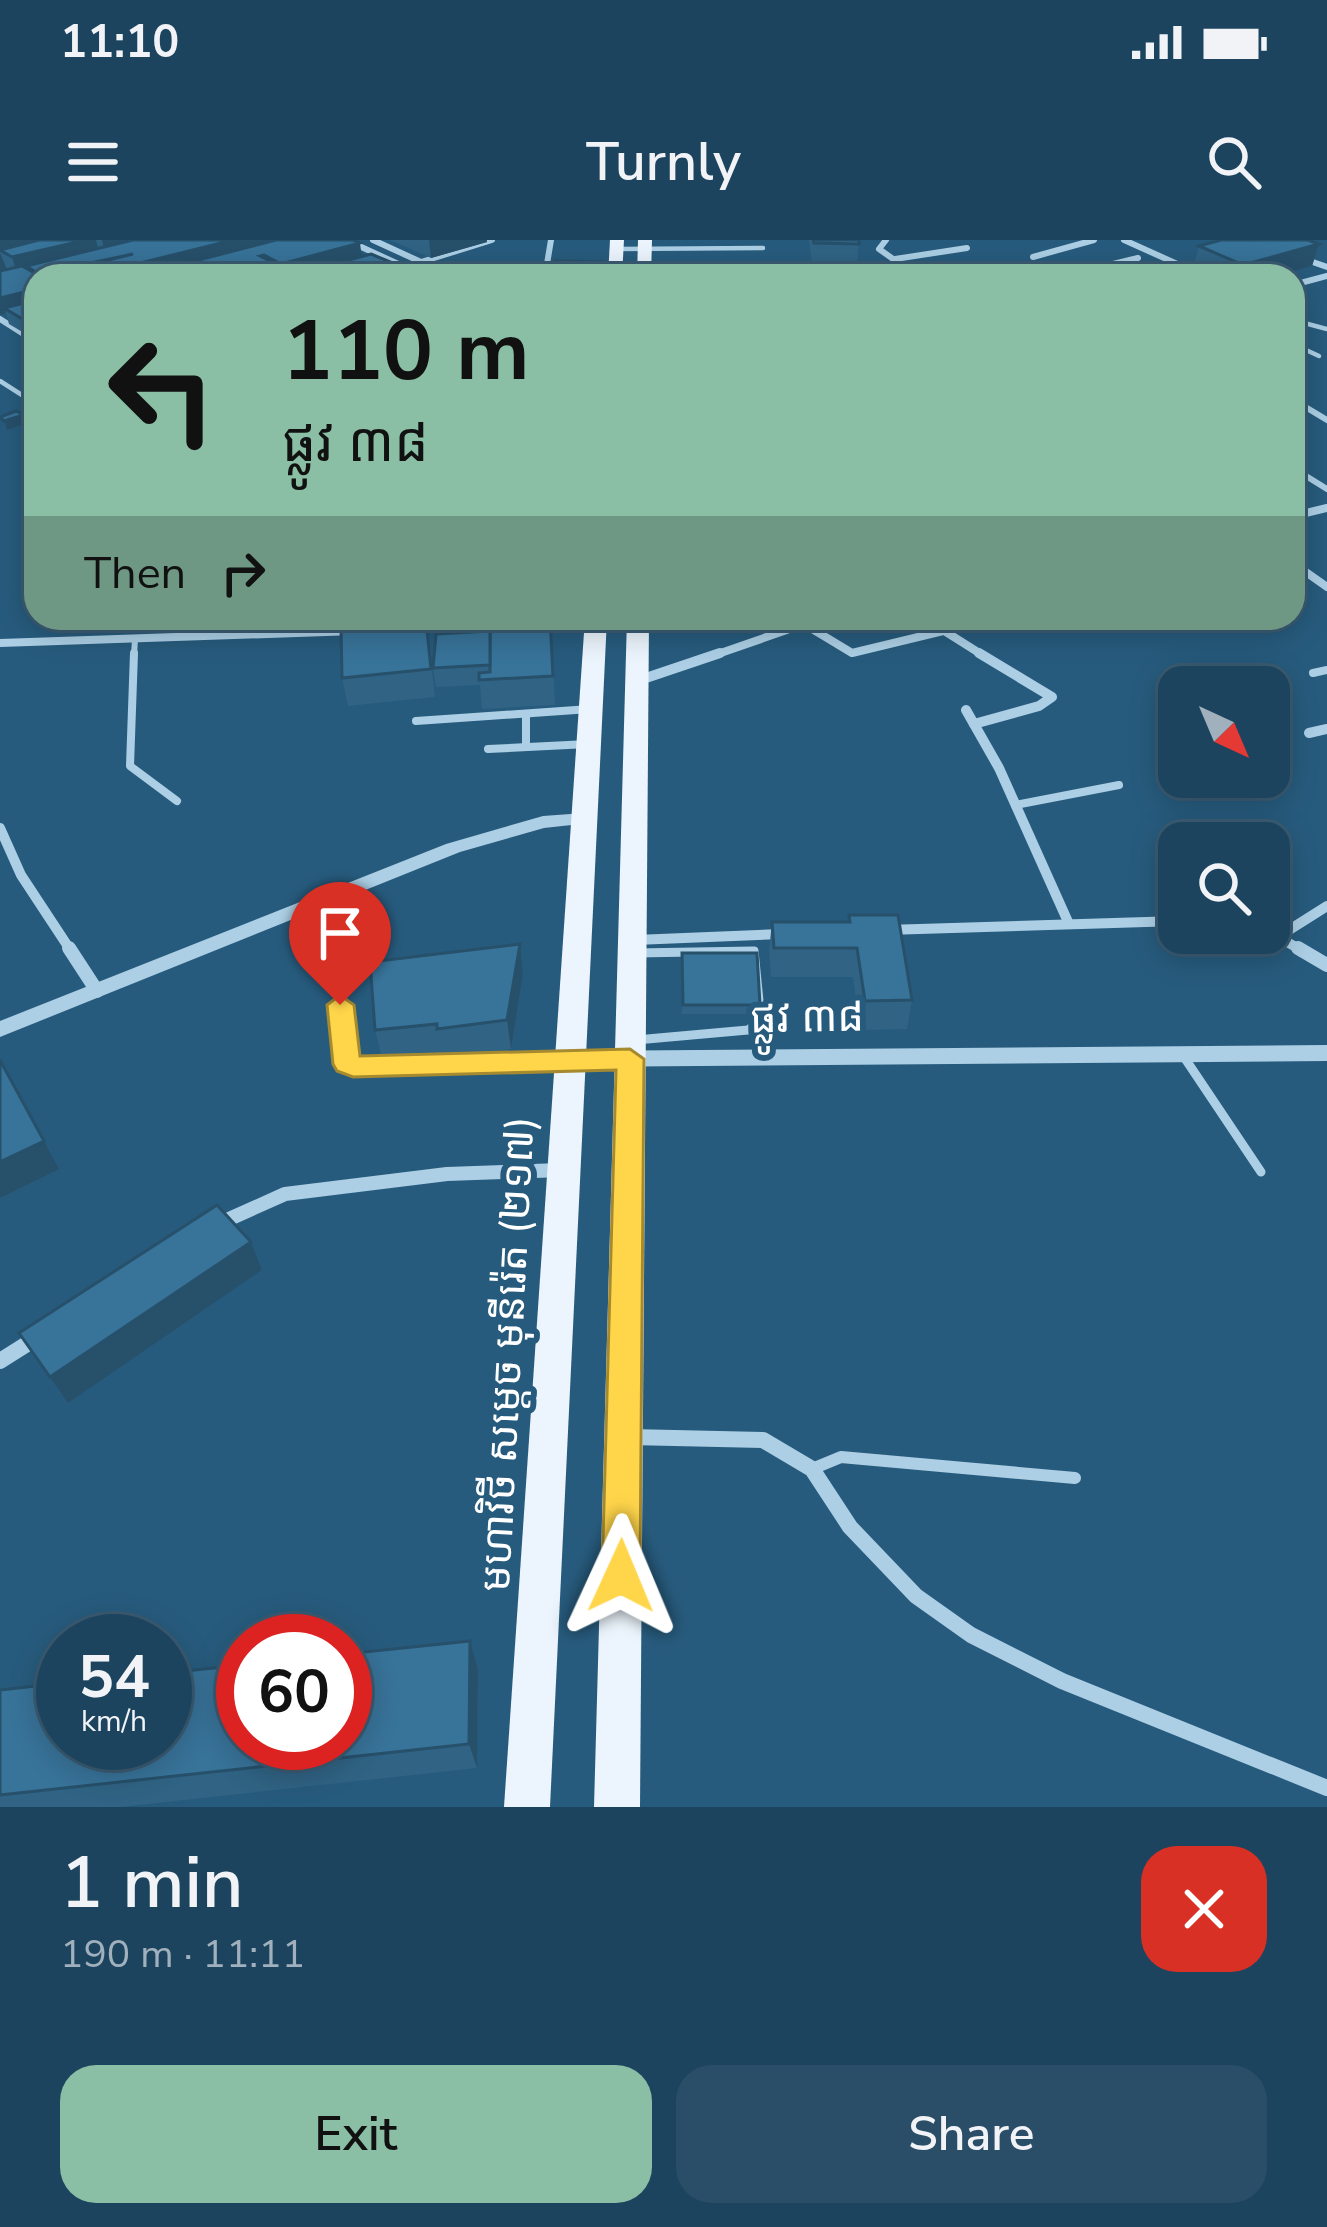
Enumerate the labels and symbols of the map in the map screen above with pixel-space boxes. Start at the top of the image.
north arrow [1158,666,1290,798]
pin [289,882,391,1005]
street label: ផ្លូវ ៣៨ [750,989,865,1055]
street label: មហាវិថី សម្តេច មុនីរ៉េត (២១៧) [467,1115,549,1593]
position arrow [558,1513,684,1639]
speed limit sign: 60 [216,1614,372,1770]

